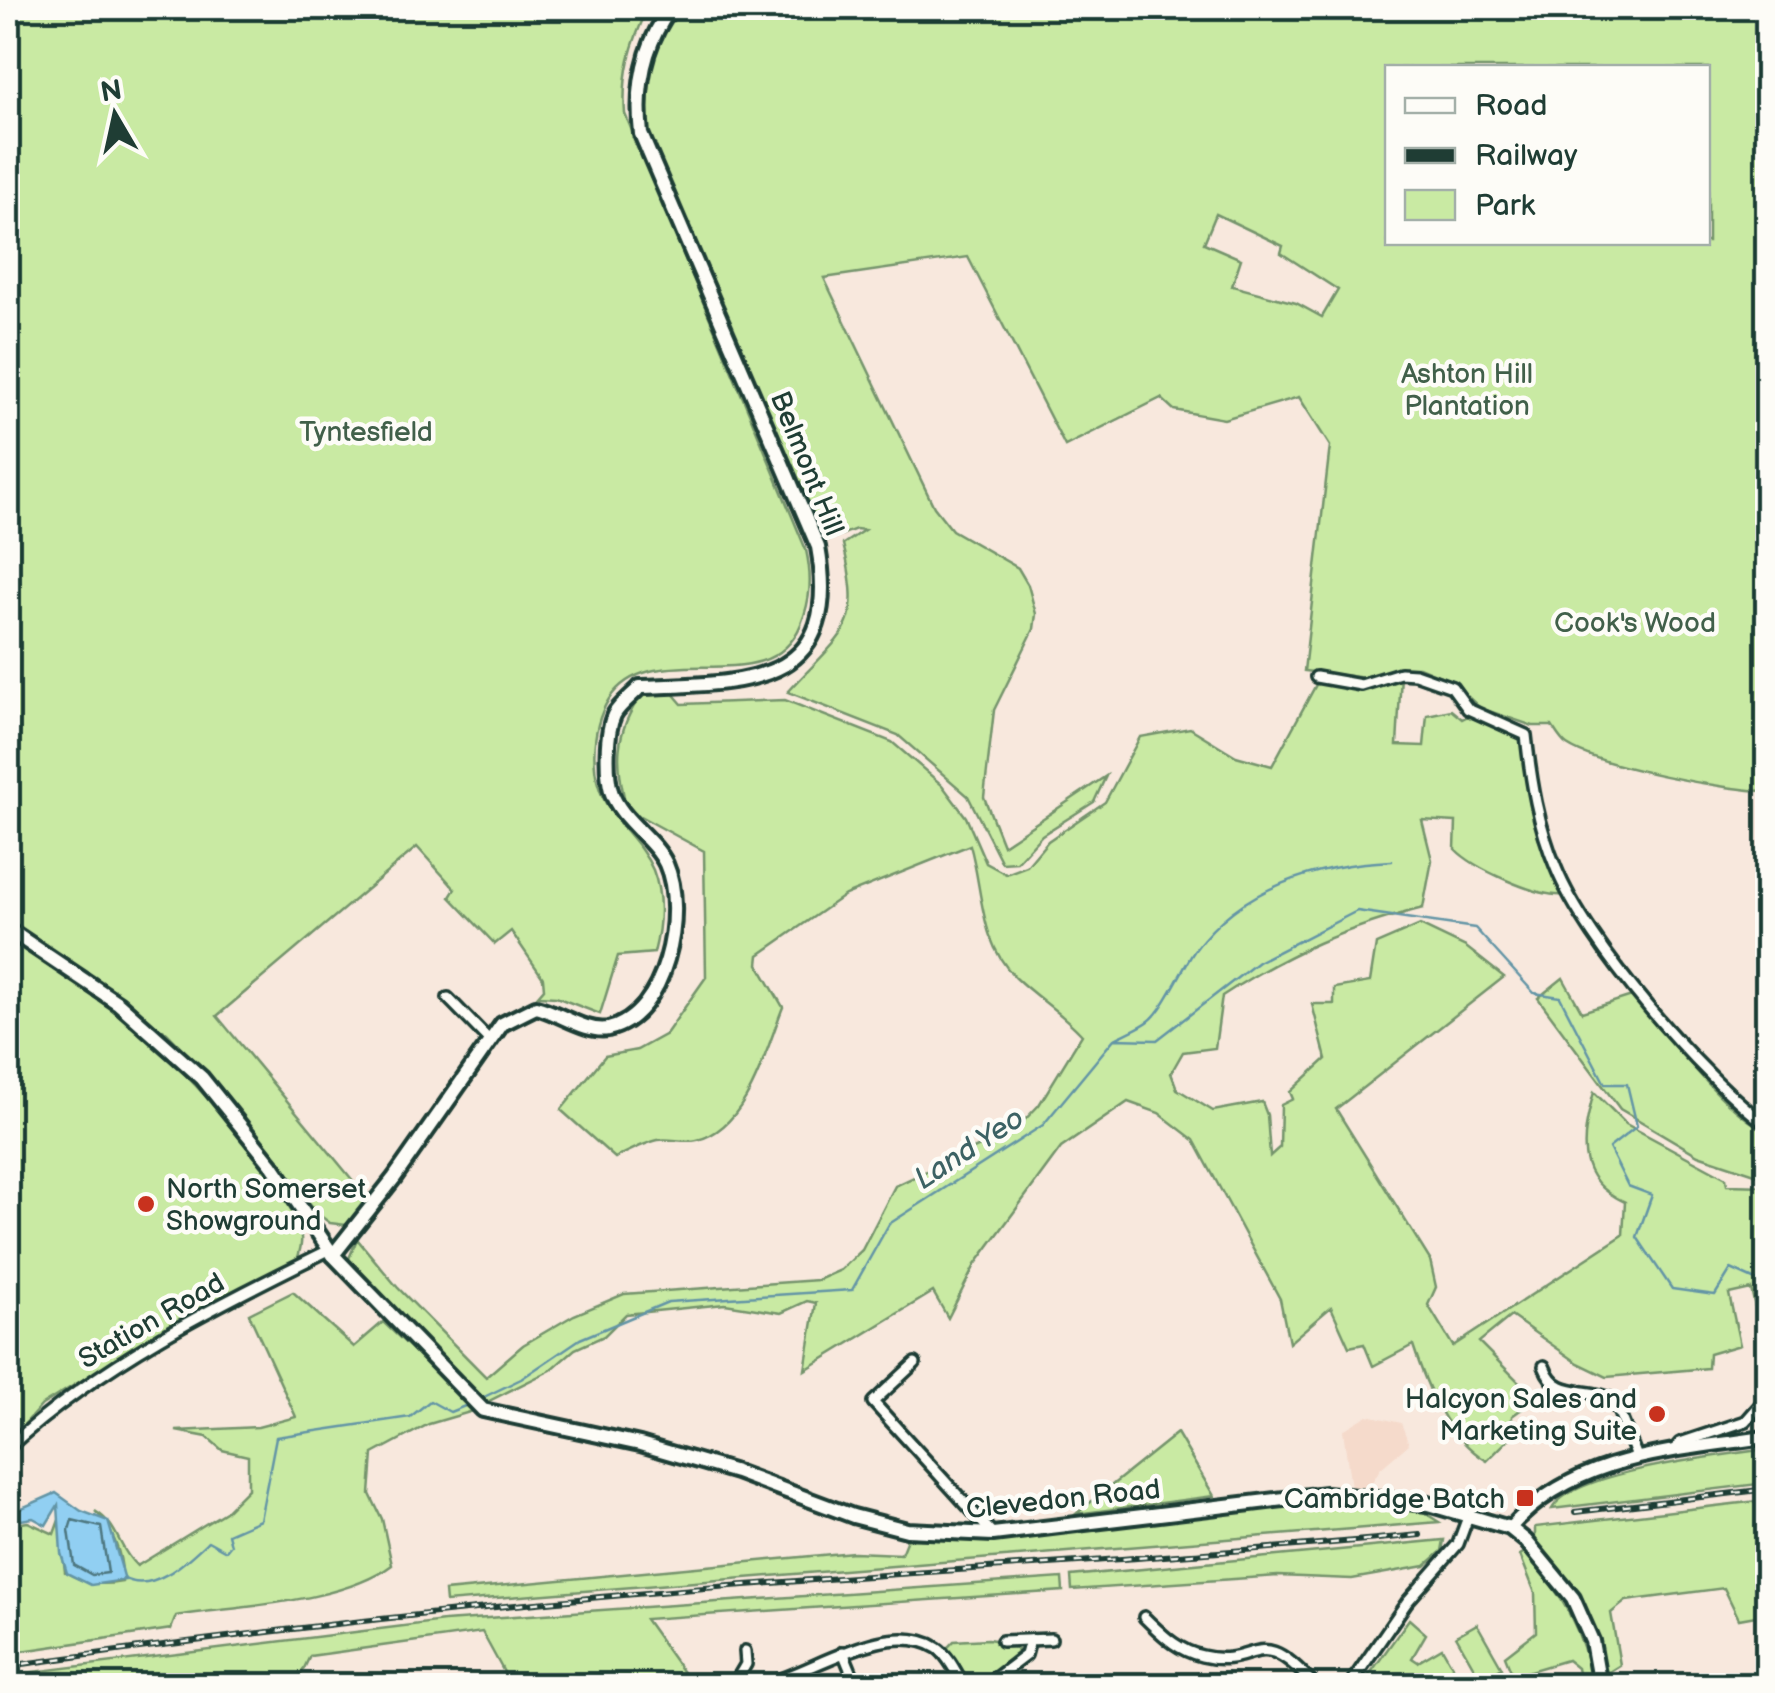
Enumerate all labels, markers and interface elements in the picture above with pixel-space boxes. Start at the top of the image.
north arrow [65,65,165,165]
legend [1385,65,1710,245]
text: N [98,74,124,110]
text: Road [1475,88,1548,124]
text: Railway [1475,138,1578,174]
text: Park [1475,188,1535,224]
park label: Ashton Hill Plantation [1401,358,1533,423]
street label: Belmont Hill [763,387,850,540]
park label: Tyntesfield [299,416,433,449]
park label: Cook's Wood [1554,607,1716,640]
water label: Land Yeo [908,1100,1031,1197]
place label: North Somerset Showground [166,1173,367,1238]
marker: North Somerset Showground [135,1193,157,1215]
street label: Station Road [73,1266,230,1376]
place label: Halcyon Sales and Marketing Suite [1405,1383,1637,1448]
marker: Halcyon Sales and Marketing Suite [1646,1403,1668,1425]
street label: Clevedon Road [964,1473,1162,1526]
place label: Cambridge Batch [1284,1483,1505,1516]
marker: Cambridge Batch [1514,1487,1536,1509]

